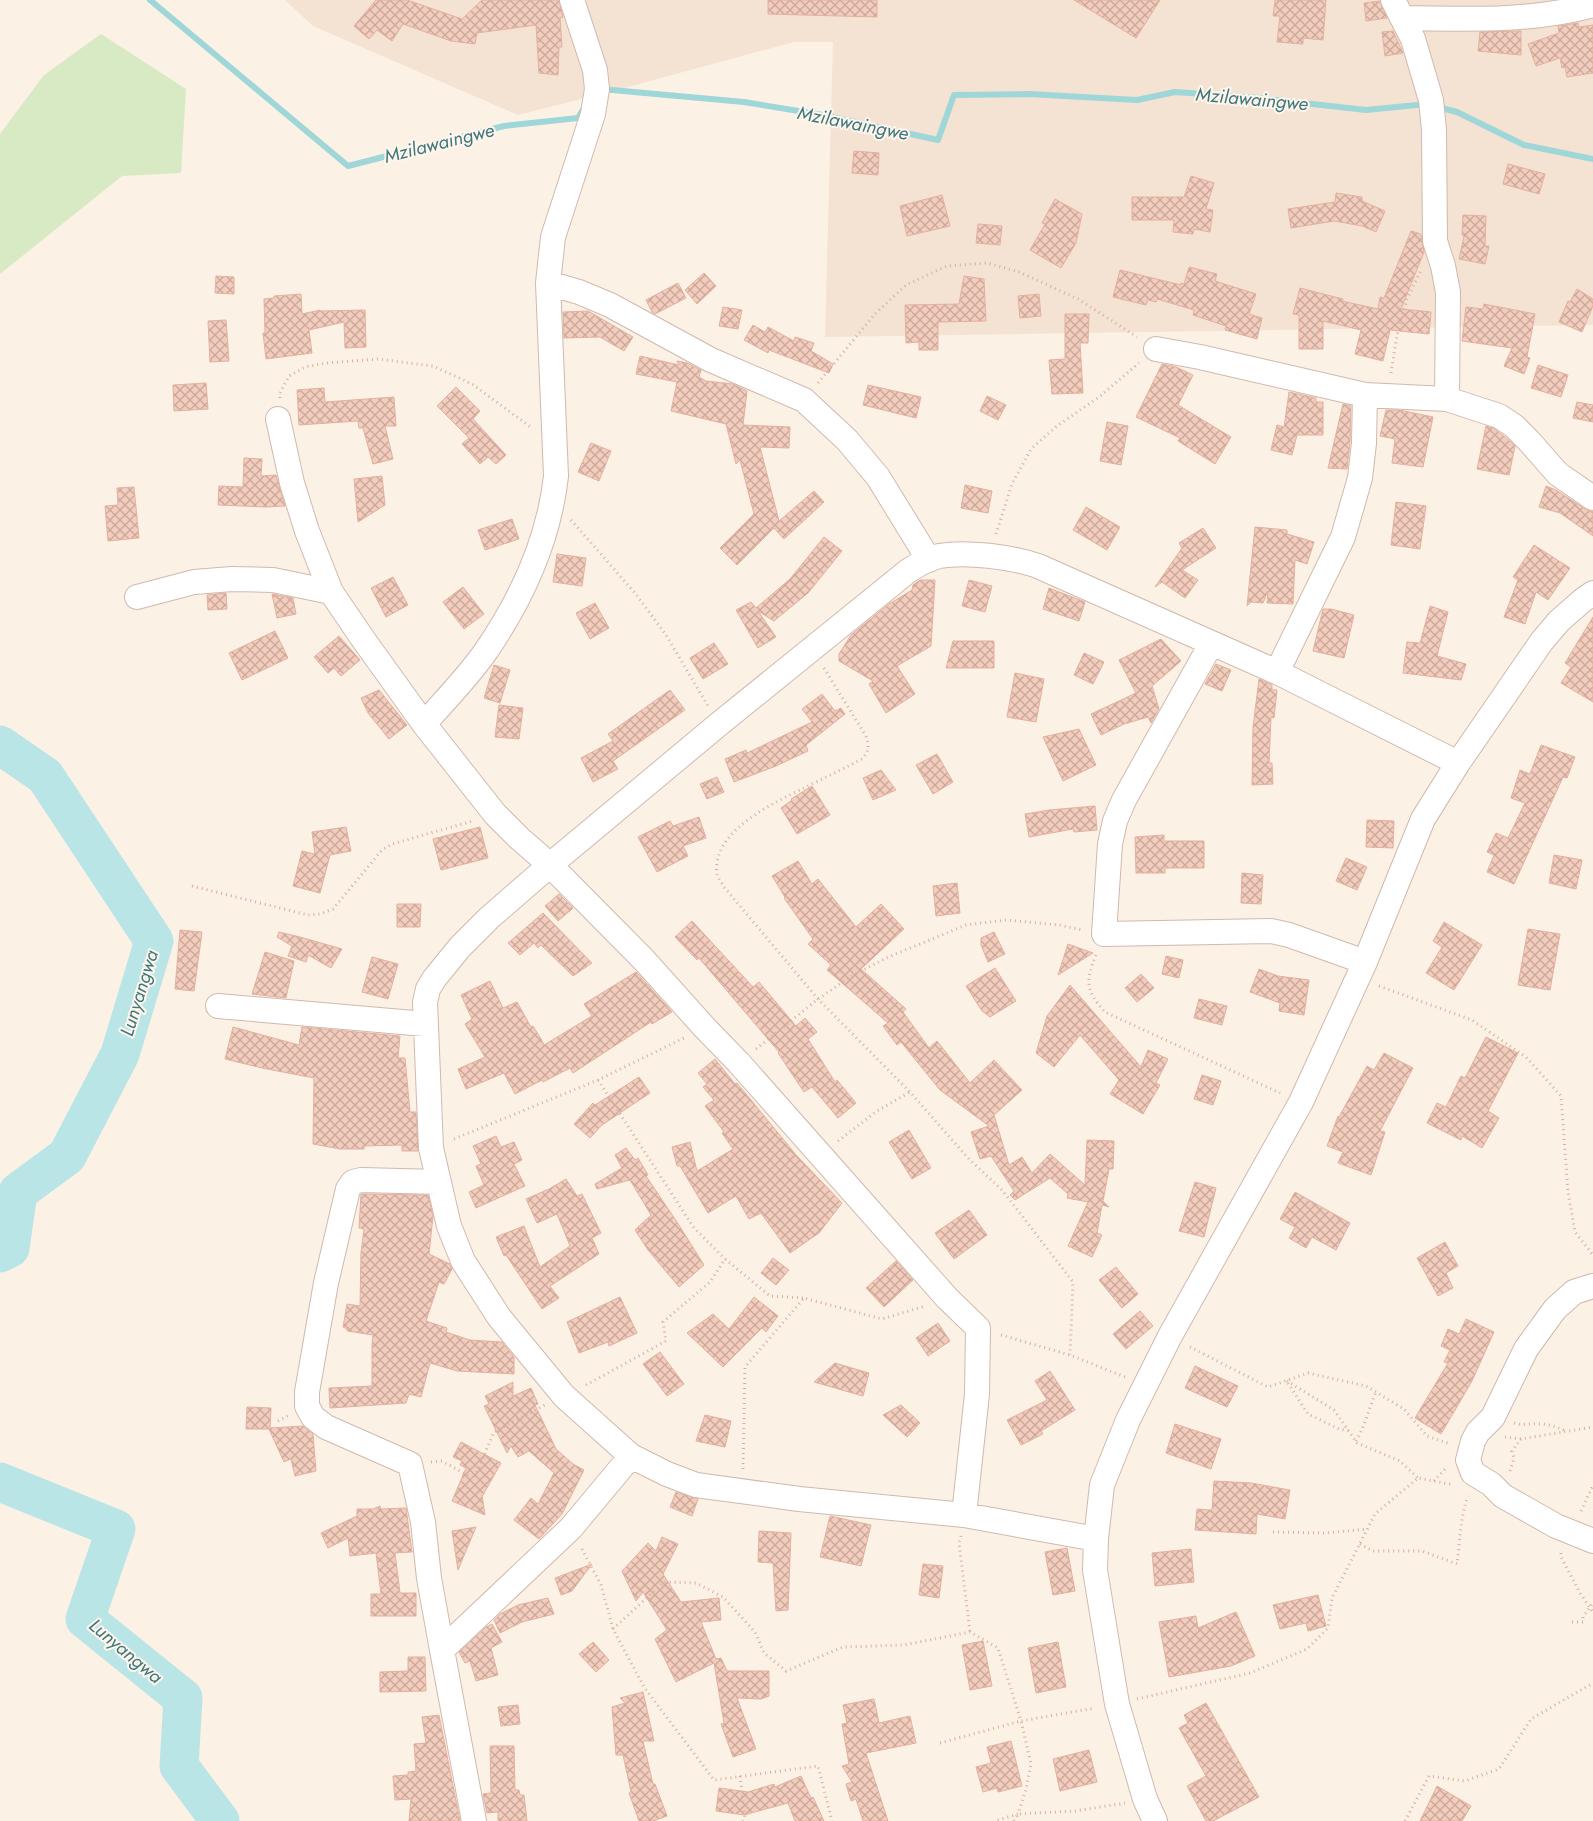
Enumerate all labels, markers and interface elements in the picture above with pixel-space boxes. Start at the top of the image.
water label: Mzilawaingwe [1195,81,1310,117]
water label: Mzilawaingwe [795,99,911,147]
water label: Mzilawaingwe [381,116,497,170]
water label: Lunyangwa [113,946,165,1040]
water label: Lunyangwa [83,1612,169,1690]

